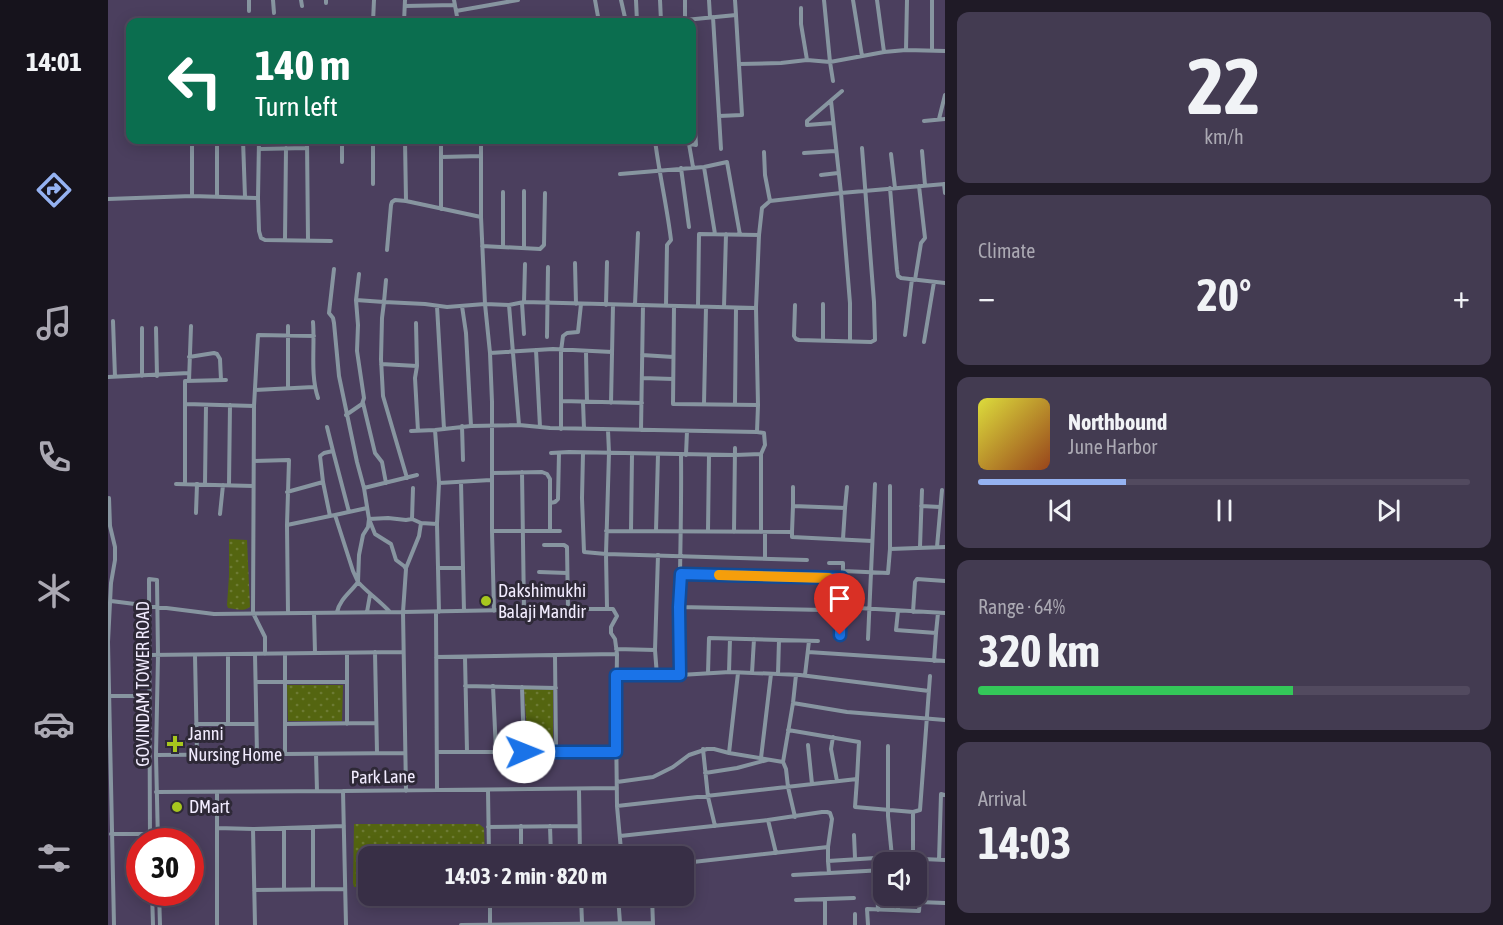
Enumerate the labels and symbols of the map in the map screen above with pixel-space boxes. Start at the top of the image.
pin [814,573,865,635]
place label: Dakshimukhi Balaji Mandir [498,580,587,622]
marker: Dakshimukhi Balaji Mandir [479,594,493,608]
street label: GOVINDAM TOWER ROAD [132,601,153,767]
position arrow [492,720,556,784]
place label: Janni Nursing Home [188,723,282,765]
marker: Janni Nursing Home [166,735,184,753]
street label: Park Lane [350,765,416,788]
place label: DMart [189,796,230,817]
marker: DMart [170,800,184,814]
speed limit sign: 30 [126,828,204,906]

